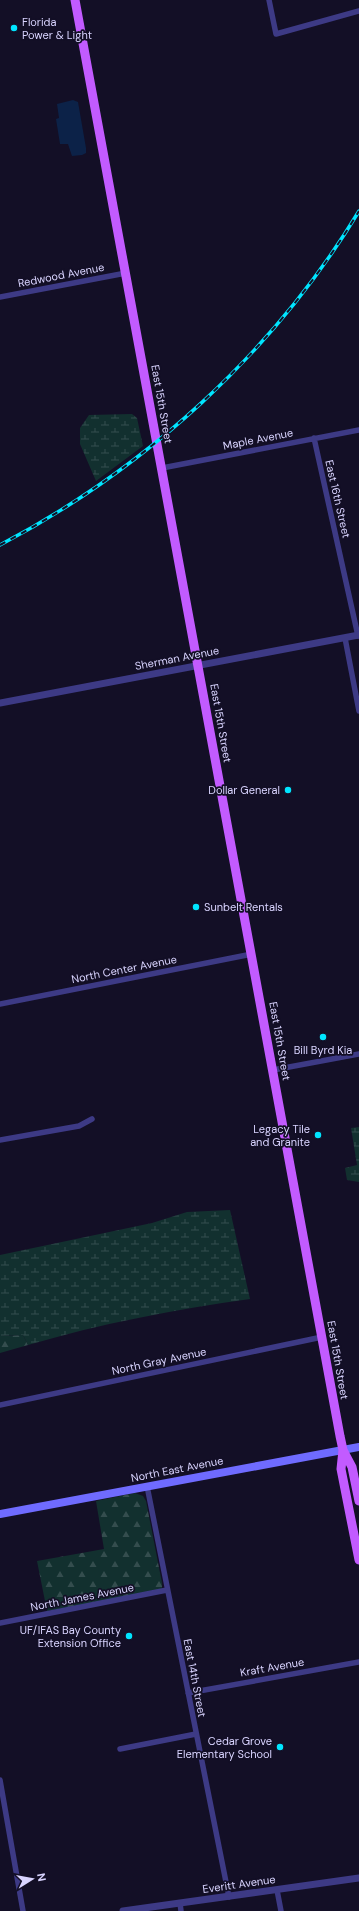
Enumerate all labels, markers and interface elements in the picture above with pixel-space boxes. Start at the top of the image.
place label: Florida Power & Light [22,15,92,42]
marker: Florida Power & Light [9,23,19,33]
street label: Redwood Avenue [17,260,105,290]
street label: East 15th Street [148,364,176,444]
street label: Maple Avenue [222,425,294,453]
street label: East 16th Street [322,459,354,539]
street label: Sherman Avenue [134,643,220,673]
street label: East 15th Street [207,683,235,763]
place label: Dollar General [208,783,280,797]
marker: Dollar General [283,785,293,795]
place label: Sunbelt Rentals [204,900,283,914]
marker: Sunbelt Rentals [191,902,201,912]
street label: North Center Avenue [70,952,178,986]
street label: East 15th Street [266,1001,294,1081]
marker: Bill Byrd Kia [318,1032,328,1042]
place label: Bill Byrd Kia [294,1043,352,1057]
place label: Legacy Tile and Granite [250,1122,310,1149]
marker: Legacy Tile and Granite [313,1130,323,1140]
street label: East 15th Street [324,1320,352,1400]
street label: North Gray Avenue [110,1344,208,1378]
street label: North East Avenue [130,1453,224,1485]
street label: North James Avenue [29,1580,135,1614]
place label: UF/IFAS Bay County Extension Office [20,1623,121,1650]
marker: UF/IFAS Bay County Extension Office [124,1631,134,1641]
street label: East 14th Street [181,1638,209,1718]
street label: Kraft Avenue [239,1654,305,1680]
place label: Cedar Grove Elementary School [177,1734,272,1761]
marker: Cedar Grove Elementary School [275,1742,285,1752]
north arrow [12,1859,52,1899]
text: N [34,1872,49,1882]
street label: Everitt Avenue [202,1872,276,1896]

